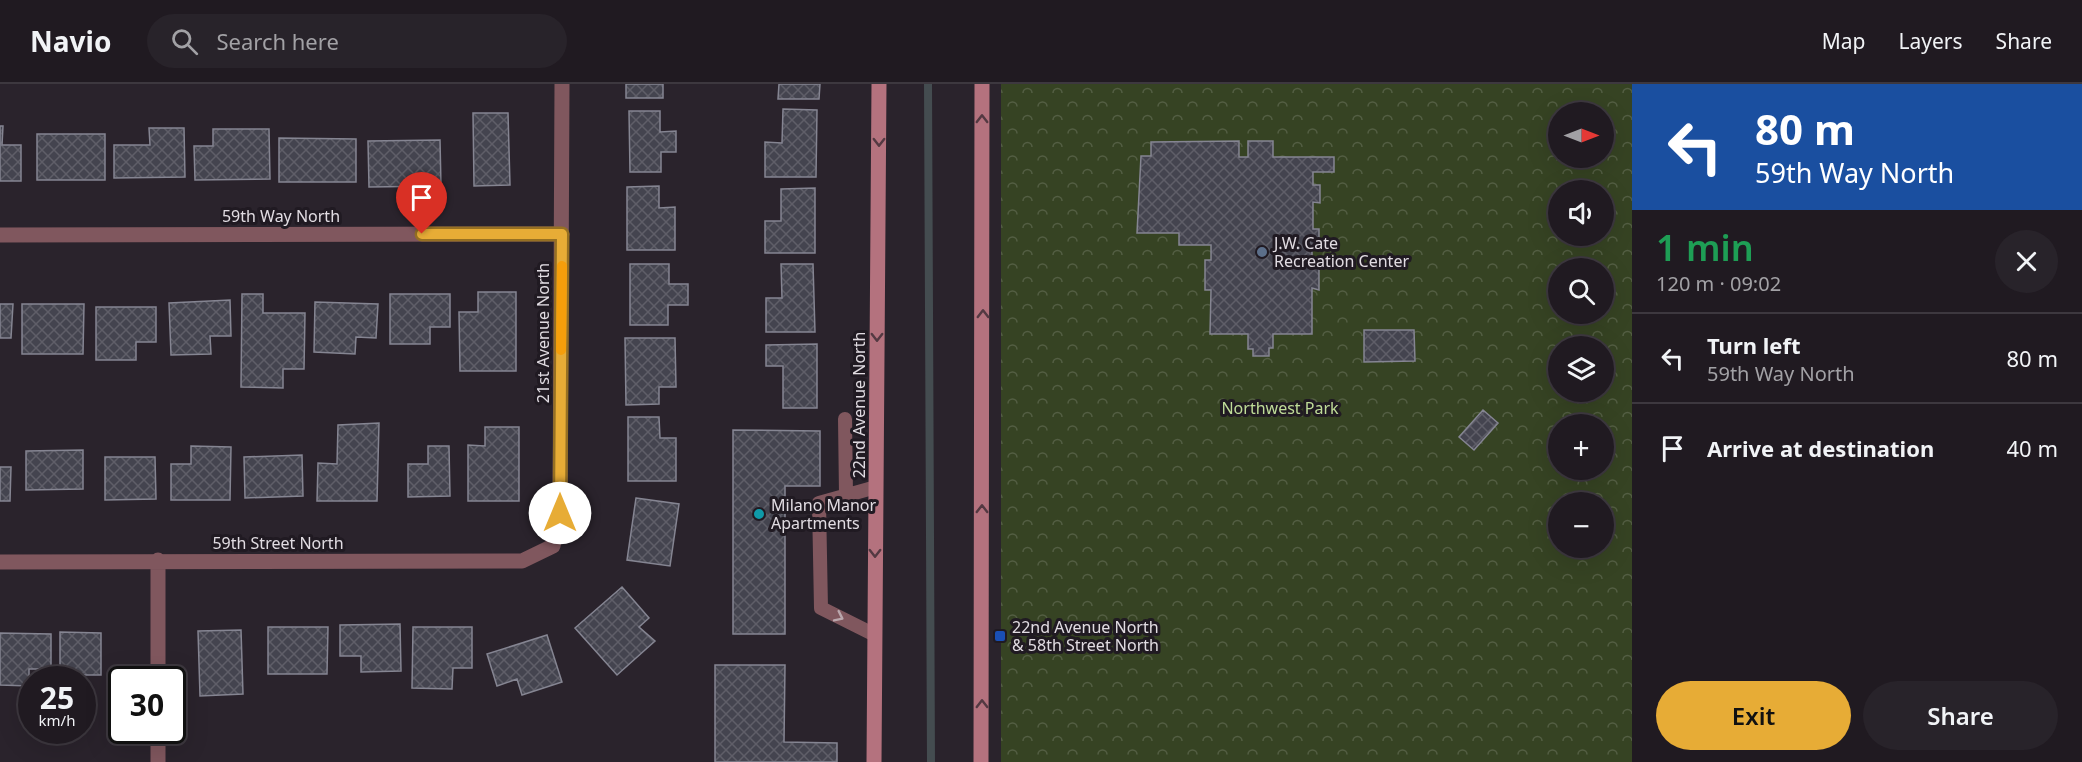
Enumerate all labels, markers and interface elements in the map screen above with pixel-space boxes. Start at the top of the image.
search box [147,14,567,68]
text: Navio [30,22,111,60]
icon: search [168,25,201,58]
text: Search here [216,26,339,56]
text: Map [1822,27,1866,55]
text: Layers [1899,27,1963,55]
text: Share [1996,27,2052,55]
text: 80 m [1755,100,1855,157]
north arrow [1548,102,1614,168]
map controls [1548,102,1614,558]
icon: left [1656,108,1734,186]
one-way arrow [976,114,988,123]
one-way arrow [873,138,885,147]
text: 59th Way North [1755,154,1954,191]
pin [396,172,447,234]
button: sound [1548,180,1614,246]
icon: arrive [405,181,438,214]
street label: 59th Way North [222,205,340,227]
text: 1 min [1656,223,1754,272]
button: close [1995,230,2058,293]
place label: J.W. Cate Recreation Center [1272,232,1409,272]
marker: J.W. Cate Recreation Center [1255,245,1269,259]
button: search [1548,258,1614,324]
street label: 21st Avenue North [532,263,554,403]
text: 120 m · 09:02 [1656,270,1781,297]
one-way arrow [977,309,989,318]
text: Turn left [1707,330,1801,360]
street label: 22nd Avenue North [848,332,870,478]
one-way arrow [871,333,883,342]
button: layers [1548,336,1614,402]
icon: left [1656,342,1689,375]
text: 80 m [2007,343,2058,373]
text: 59th Way North [1707,360,1855,387]
park label: Northwest Park [1221,397,1339,419]
button: + [1548,414,1614,480]
icon: arrive [1656,432,1689,465]
text: Arrive at destination [1707,433,1934,463]
text: 40 m [2007,433,2058,463]
position arrow [528,481,592,545]
button: − [1548,492,1614,558]
place label: Milano Manor Apartments [771,494,877,534]
one-way arrow [976,504,988,513]
marker: Milano Manor Apartments [752,507,766,521]
street label: 59th Street North [212,532,344,554]
one-way arrow [869,549,881,558]
one-way arrow [833,609,844,621]
place label: 22nd Avenue North & 58th Street North [1012,616,1159,656]
marker: 22nd Avenue North & 58th Street North [993,629,1007,643]
speed limit sign: 30 [108,666,186,744]
text: 25 [40,677,74,718]
button: Exit [1656,681,1851,750]
button: Share [1863,681,2058,750]
one-way arrow [975,699,988,708]
text: km/h [39,710,75,730]

